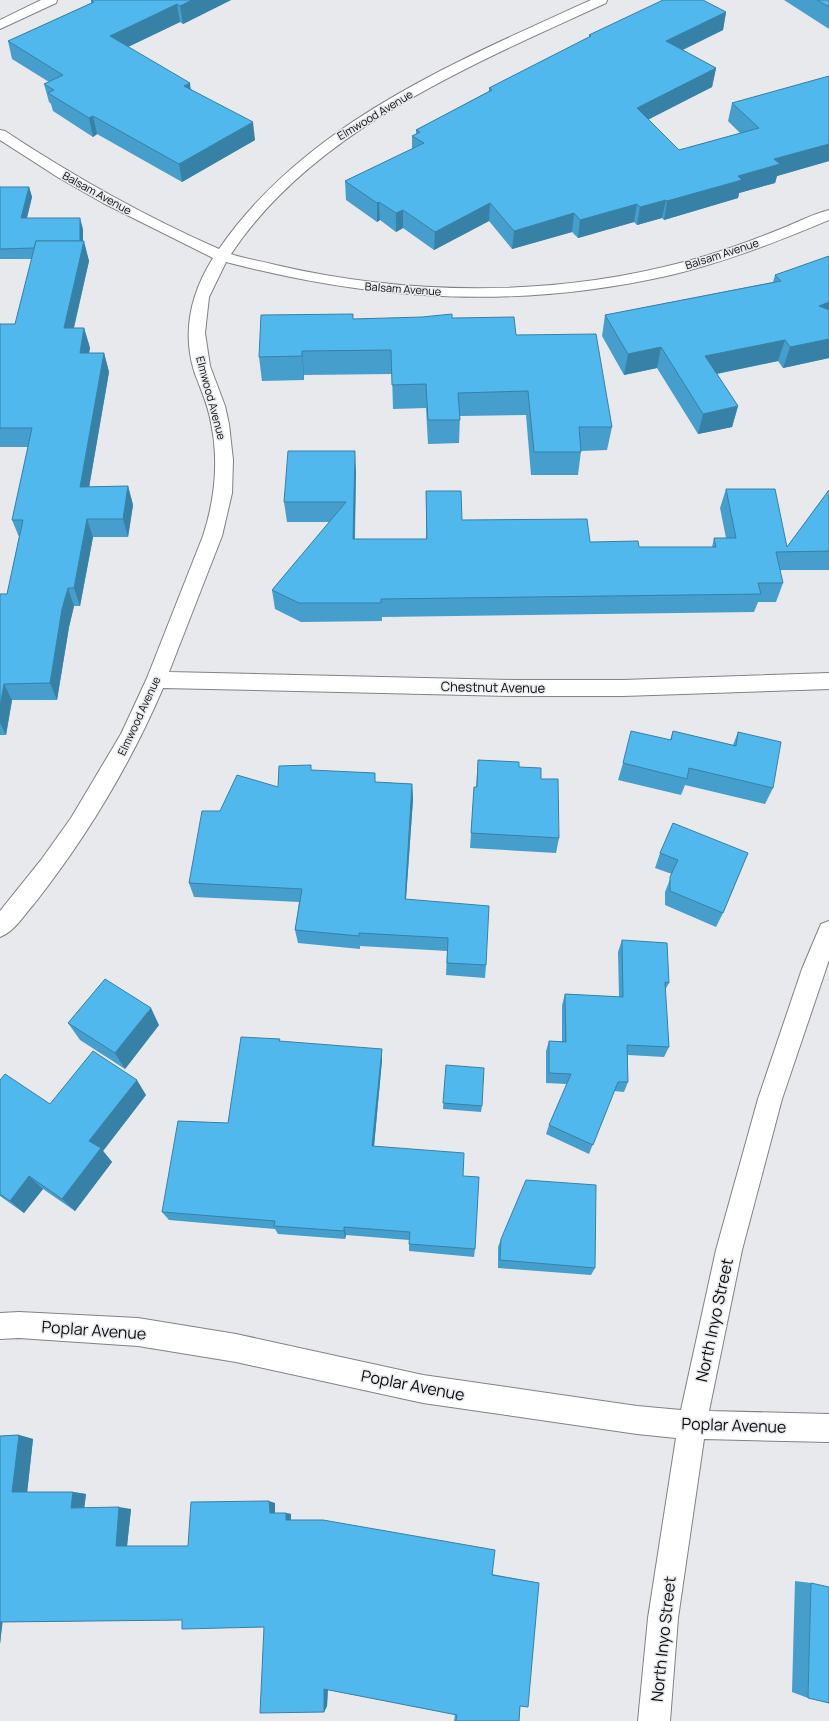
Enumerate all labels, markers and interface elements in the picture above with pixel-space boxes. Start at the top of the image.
street label: Elmwood Avenue [334,86,416,143]
street label: Balsam Avenue [60,167,135,218]
street label: Balsam Avenue [683,234,761,272]
street label: Balsam Avenue [364,278,442,299]
street label: Elmwood Avenue [193,355,230,442]
street label: Elmwood Avenue [114,673,164,758]
street label: Chestnut Avenue [441,677,546,697]
street label: North Inyo Street [690,1256,738,1384]
street label: Poplar Avenue [41,1315,147,1345]
street label: Poplar Avenue [359,1364,467,1406]
street label: Poplar Avenue [681,1412,787,1438]
street label: North Inyo Street [645,1575,681,1703]

